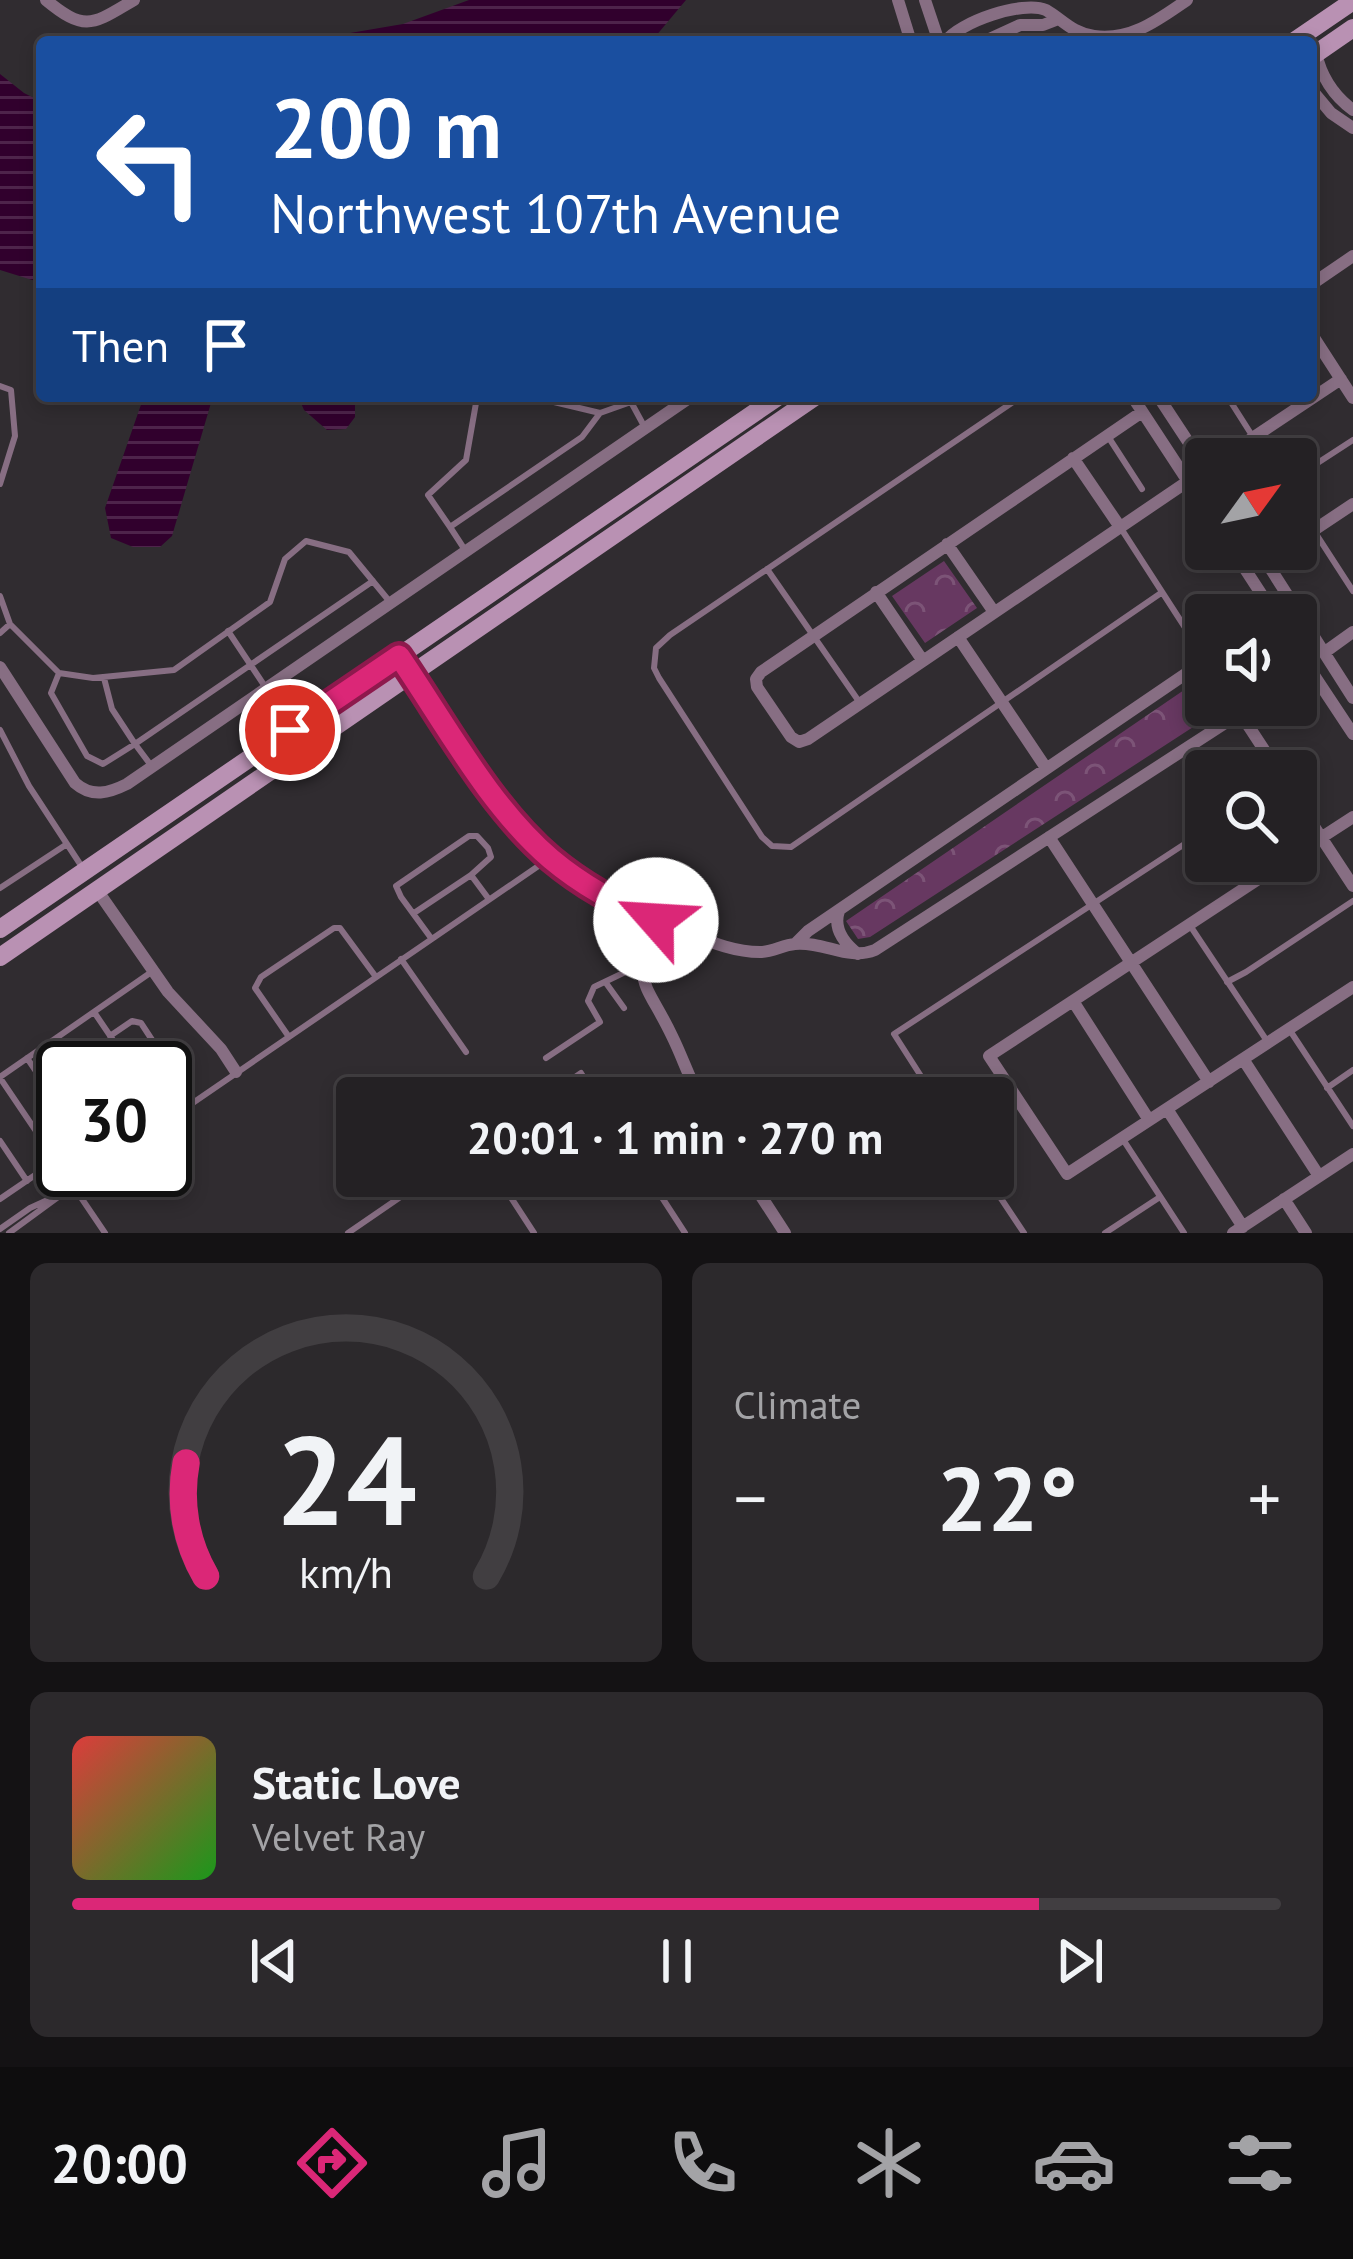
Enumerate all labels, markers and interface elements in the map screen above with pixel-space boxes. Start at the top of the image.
text: 200 m [270,72,502,181]
icon: left [72,84,228,240]
text: Northwest 107th Avenue [270,178,841,248]
icon: arrive [193,312,259,378]
text: Then [72,316,169,374]
north arrow [1185,438,1317,570]
map controls [1185,438,1317,882]
button: sound [1185,594,1317,726]
pin [239,679,341,781]
icon: arrive [257,697,323,763]
button: search [1185,750,1317,882]
position arrow [593,857,719,983]
speed limit sign: 30 [36,1041,192,1197]
text: 20:01 · 1 min · 270 m [467,1108,883,1166]
text: Climate [734,1379,861,1430]
text: 24 [275,1398,417,1559]
text: 22° [937,1439,1078,1556]
text: − [734,1455,767,1540]
text: + [1248,1455,1281,1540]
text: km/h [299,1543,393,1599]
text: Static Love [252,1753,461,1811]
text: Velvet Ray [252,1811,425,1862]
icon: previous [241,1928,307,1994]
icon: pause [644,1928,710,1994]
icon: next [1047,1928,1113,1994]
icon: directions [290,2121,374,2205]
icon: music [475,2121,559,2205]
icon: phone [661,2121,745,2205]
icon: climate [847,2121,931,2205]
icon: car [1032,2121,1116,2205]
icon: filters [1218,2121,1302,2205]
text: 20:00 [51,2128,188,2198]

